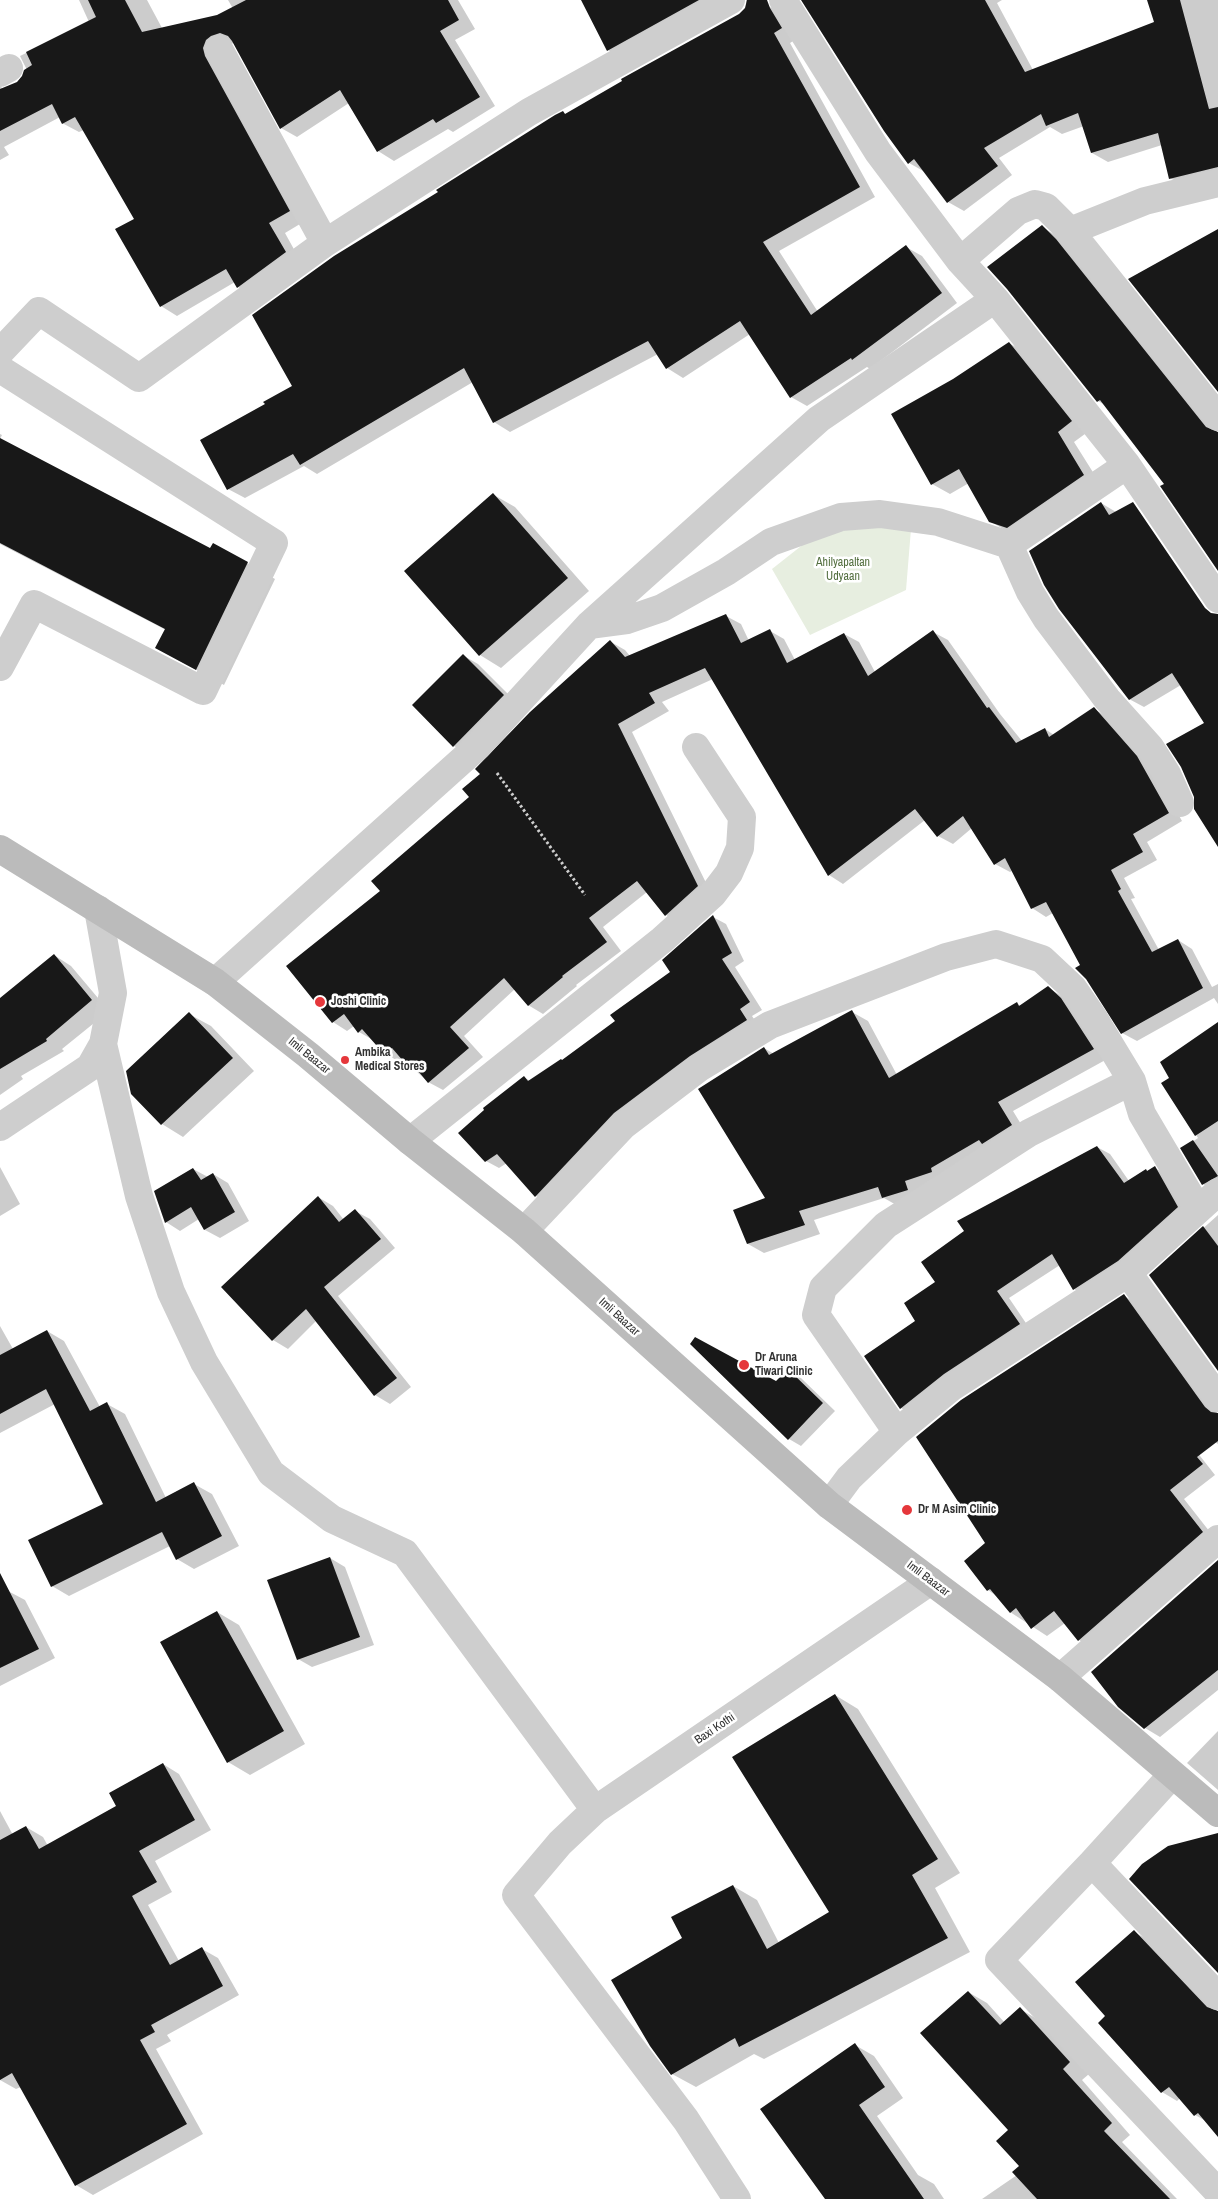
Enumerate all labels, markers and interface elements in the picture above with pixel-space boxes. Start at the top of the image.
park label: Ahilyapaltan Udyaan [816,556,870,584]
marker: Joshi Clinic [313,995,327,1009]
place label: Joshi Clinic [331,995,386,1009]
street label: Imli Baazar [285,1035,333,1077]
place label: Ambika Medical Stores [355,1046,424,1074]
marker: Ambika Medical Stores [339,1054,351,1066]
street label: Imli Baazar [596,1295,642,1339]
place label: Dr Aruna Tiwari Clinic [755,1351,813,1379]
marker: Dr Aruna Tiwari Clinic [737,1358,751,1372]
marker: Dr M Asim Clinic [900,1503,914,1517]
place label: Dr M Asim Clinic [918,1503,996,1517]
street label: Imli Baazar [904,1558,952,1600]
street label: Baxi Kothi [692,1710,738,1748]

